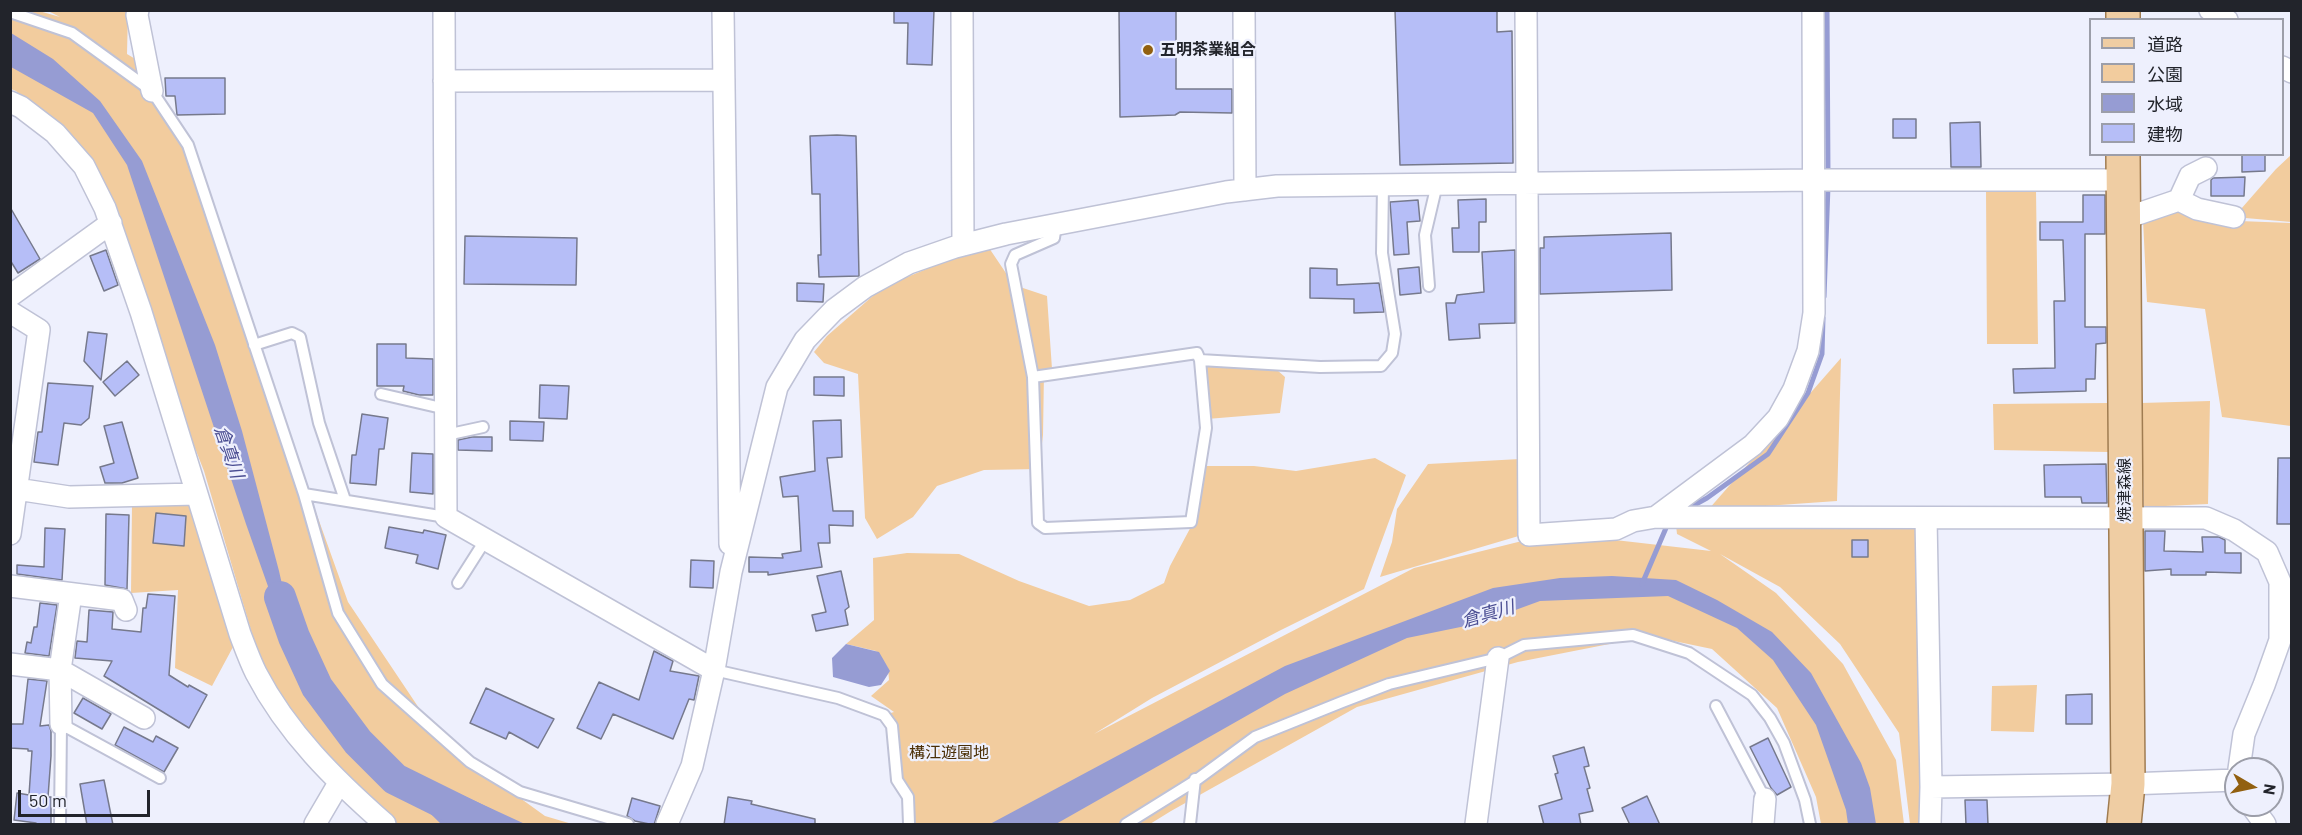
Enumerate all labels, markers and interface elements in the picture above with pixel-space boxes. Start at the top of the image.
legend [2089,18,2284,156]
text: 道路 [2147,33,2183,55]
place label: 五明茶業組合 [1160,40,1256,60]
marker: 五明茶業組合 [1141,43,1155,57]
text: 公園 [2147,63,2183,85]
text: 水域 [2147,93,2183,115]
text: 建物 [2147,123,2183,145]
water label: 倉真川 [210,423,248,481]
street label: 焼津森線 [2115,458,2135,522]
water label: 倉真川 [1459,596,1517,632]
park label: 構江遊園地 [909,743,989,763]
north arrow [2224,757,2284,817]
scale bar [21,778,153,816]
text: N [2260,783,2281,796]
text: 50 m [29,789,67,811]

